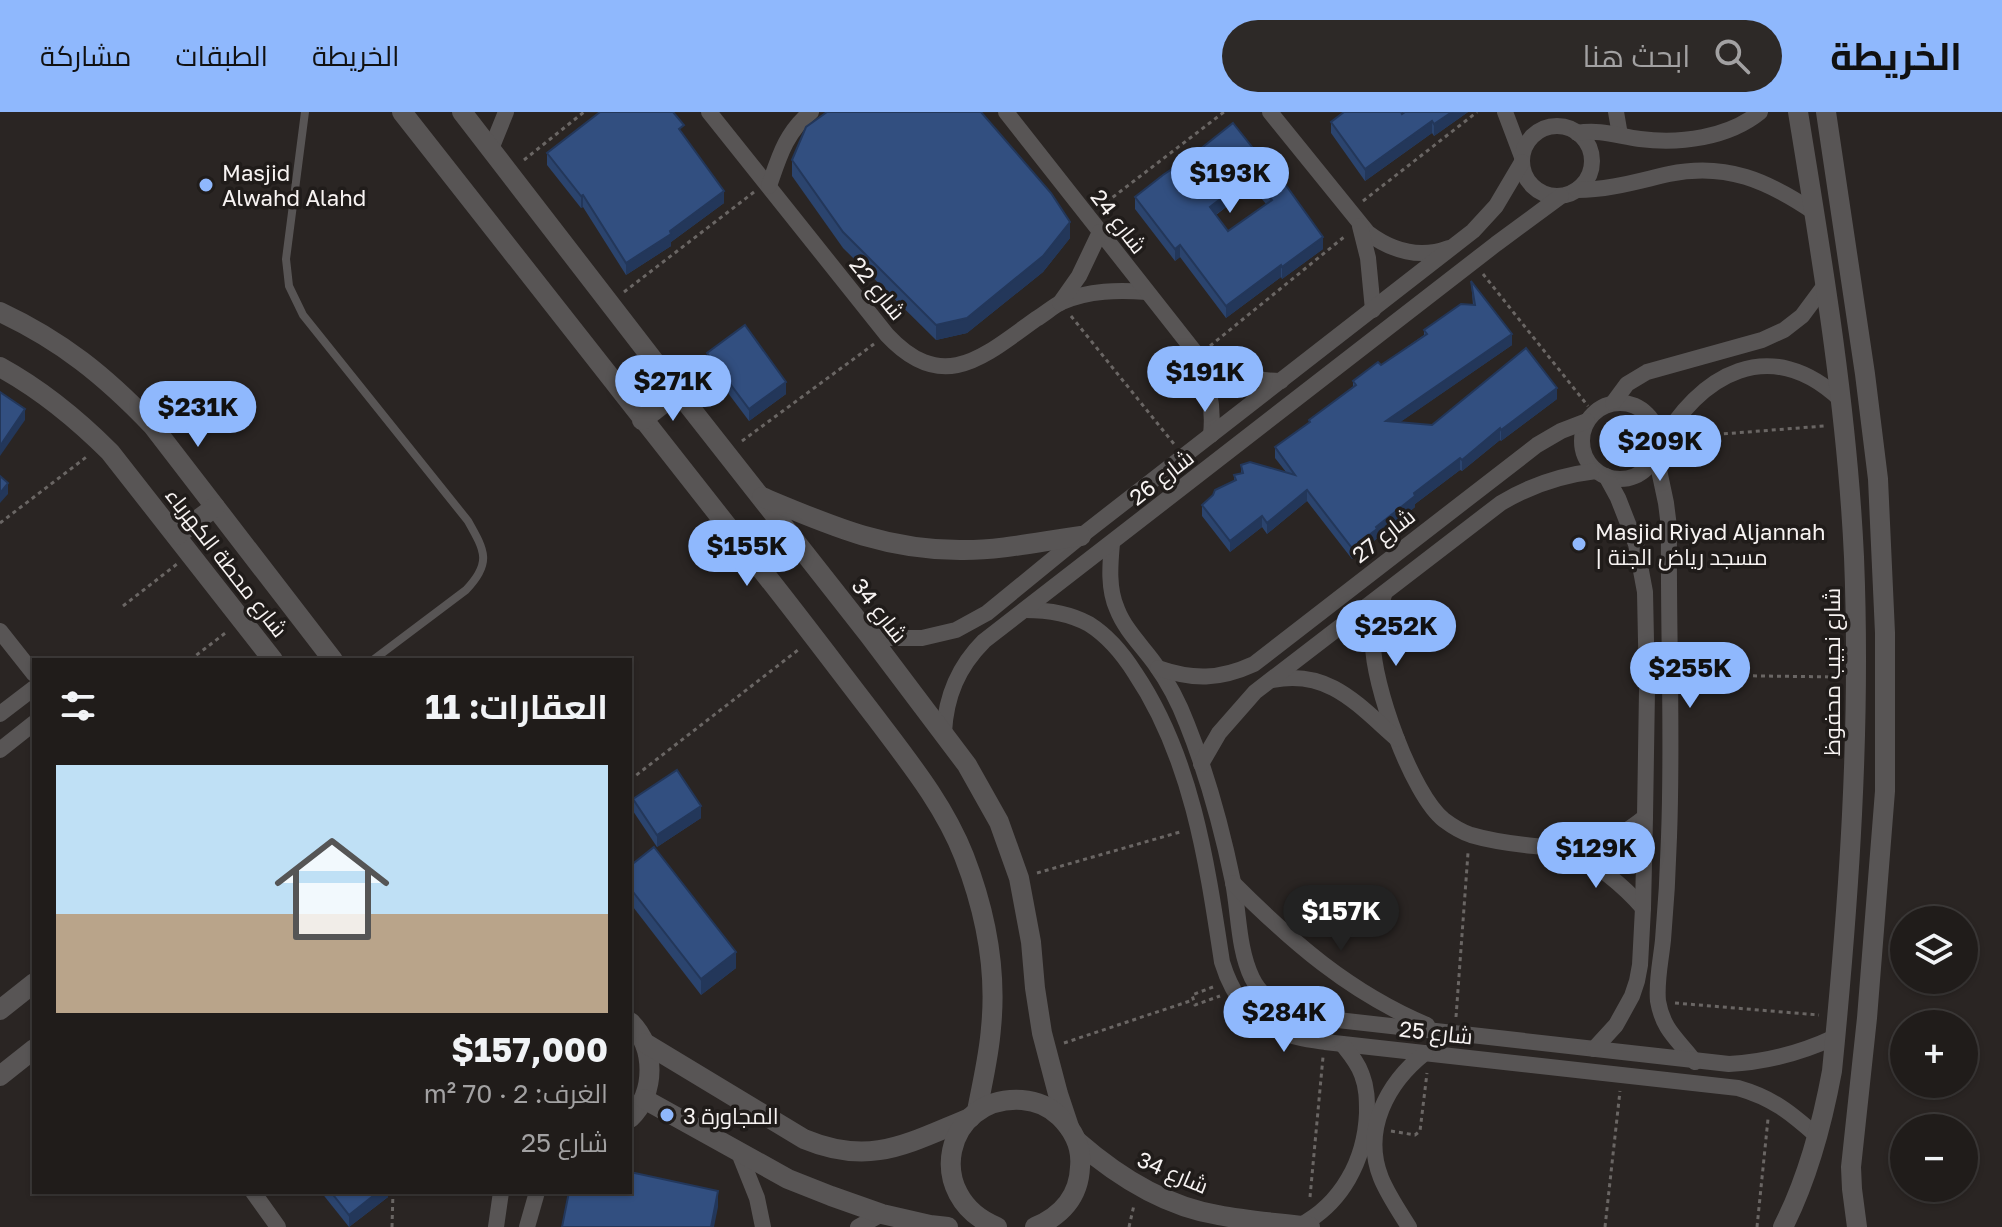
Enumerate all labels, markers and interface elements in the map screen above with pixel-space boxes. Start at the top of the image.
search box [1222,20,1782,92]
text: الخريطة [1830,33,1962,78]
icon: search [1710,34,1754,78]
text: ابحث هنا [1583,38,1690,74]
text: مشاركة [40,39,131,72]
text: الطبقات [175,39,268,72]
text: الخريطة [312,39,399,72]
pin: $193K [1174,147,1286,215]
text: $193K [1189,157,1271,188]
place label: Masjid Alwahd Alahd [222,159,366,211]
marker: Masjid Alwahd Alahd [197,176,215,194]
street label: شارع 24 [1084,183,1153,260]
street label: شارع 22 [843,251,912,326]
pin: $191K [1149,346,1261,414]
pin: $271K [617,355,729,423]
text: $191K [1165,356,1245,387]
text: $271K [633,365,713,396]
pin: $231K [142,381,254,449]
text: $231K [157,391,239,422]
pin: $209K [1604,415,1716,483]
text: $209K [1617,425,1703,456]
street label: شارع 26 [1123,444,1200,512]
street label: شارع محطة الكهرباء [159,482,294,643]
street label: شارع 27 [1346,502,1421,570]
place label: Masjid Riyad Aljannah | مسجد رياض الجنة [1595,518,1826,571]
pin: $155K [691,520,803,588]
text: $155K [706,530,788,561]
marker: Masjid Riyad Aljannah | مسجد رياض الجنة [1570,535,1588,553]
street label: شارع 34 [845,572,914,649]
street label: شارع نجيب محفوظ [1818,588,1847,756]
pin: $252K [1340,600,1452,668]
text: $252K [1354,610,1438,641]
pin: $255K [1634,642,1746,710]
text: $255K [1648,652,1732,683]
icon: filters [56,684,100,728]
text: العقارات: 11 [425,686,608,726]
icon: home [260,817,404,961]
pin: $129K [1540,822,1652,890]
text: $129K [1555,832,1637,863]
pin: $157K [1285,885,1397,953]
text: $157K [1301,895,1381,926]
map controls [1890,906,1978,1202]
button: layers [1890,906,1978,994]
pin: $284K [1228,986,1340,1054]
text: $284K [1241,996,1327,1027]
button: + [1890,1010,1978,1098]
street label: شارع 25 [1398,1015,1474,1051]
text: $157,000 [451,1029,608,1069]
text: الغرف: 2 · 70 m² [424,1078,608,1109]
place label: المجاورة 3 [683,1102,779,1129]
marker: المجاورة 3 [658,1106,676,1124]
button: − [1890,1114,1978,1202]
text: شارع 25 [521,1127,608,1158]
street label: شارع 34 [1133,1145,1213,1201]

